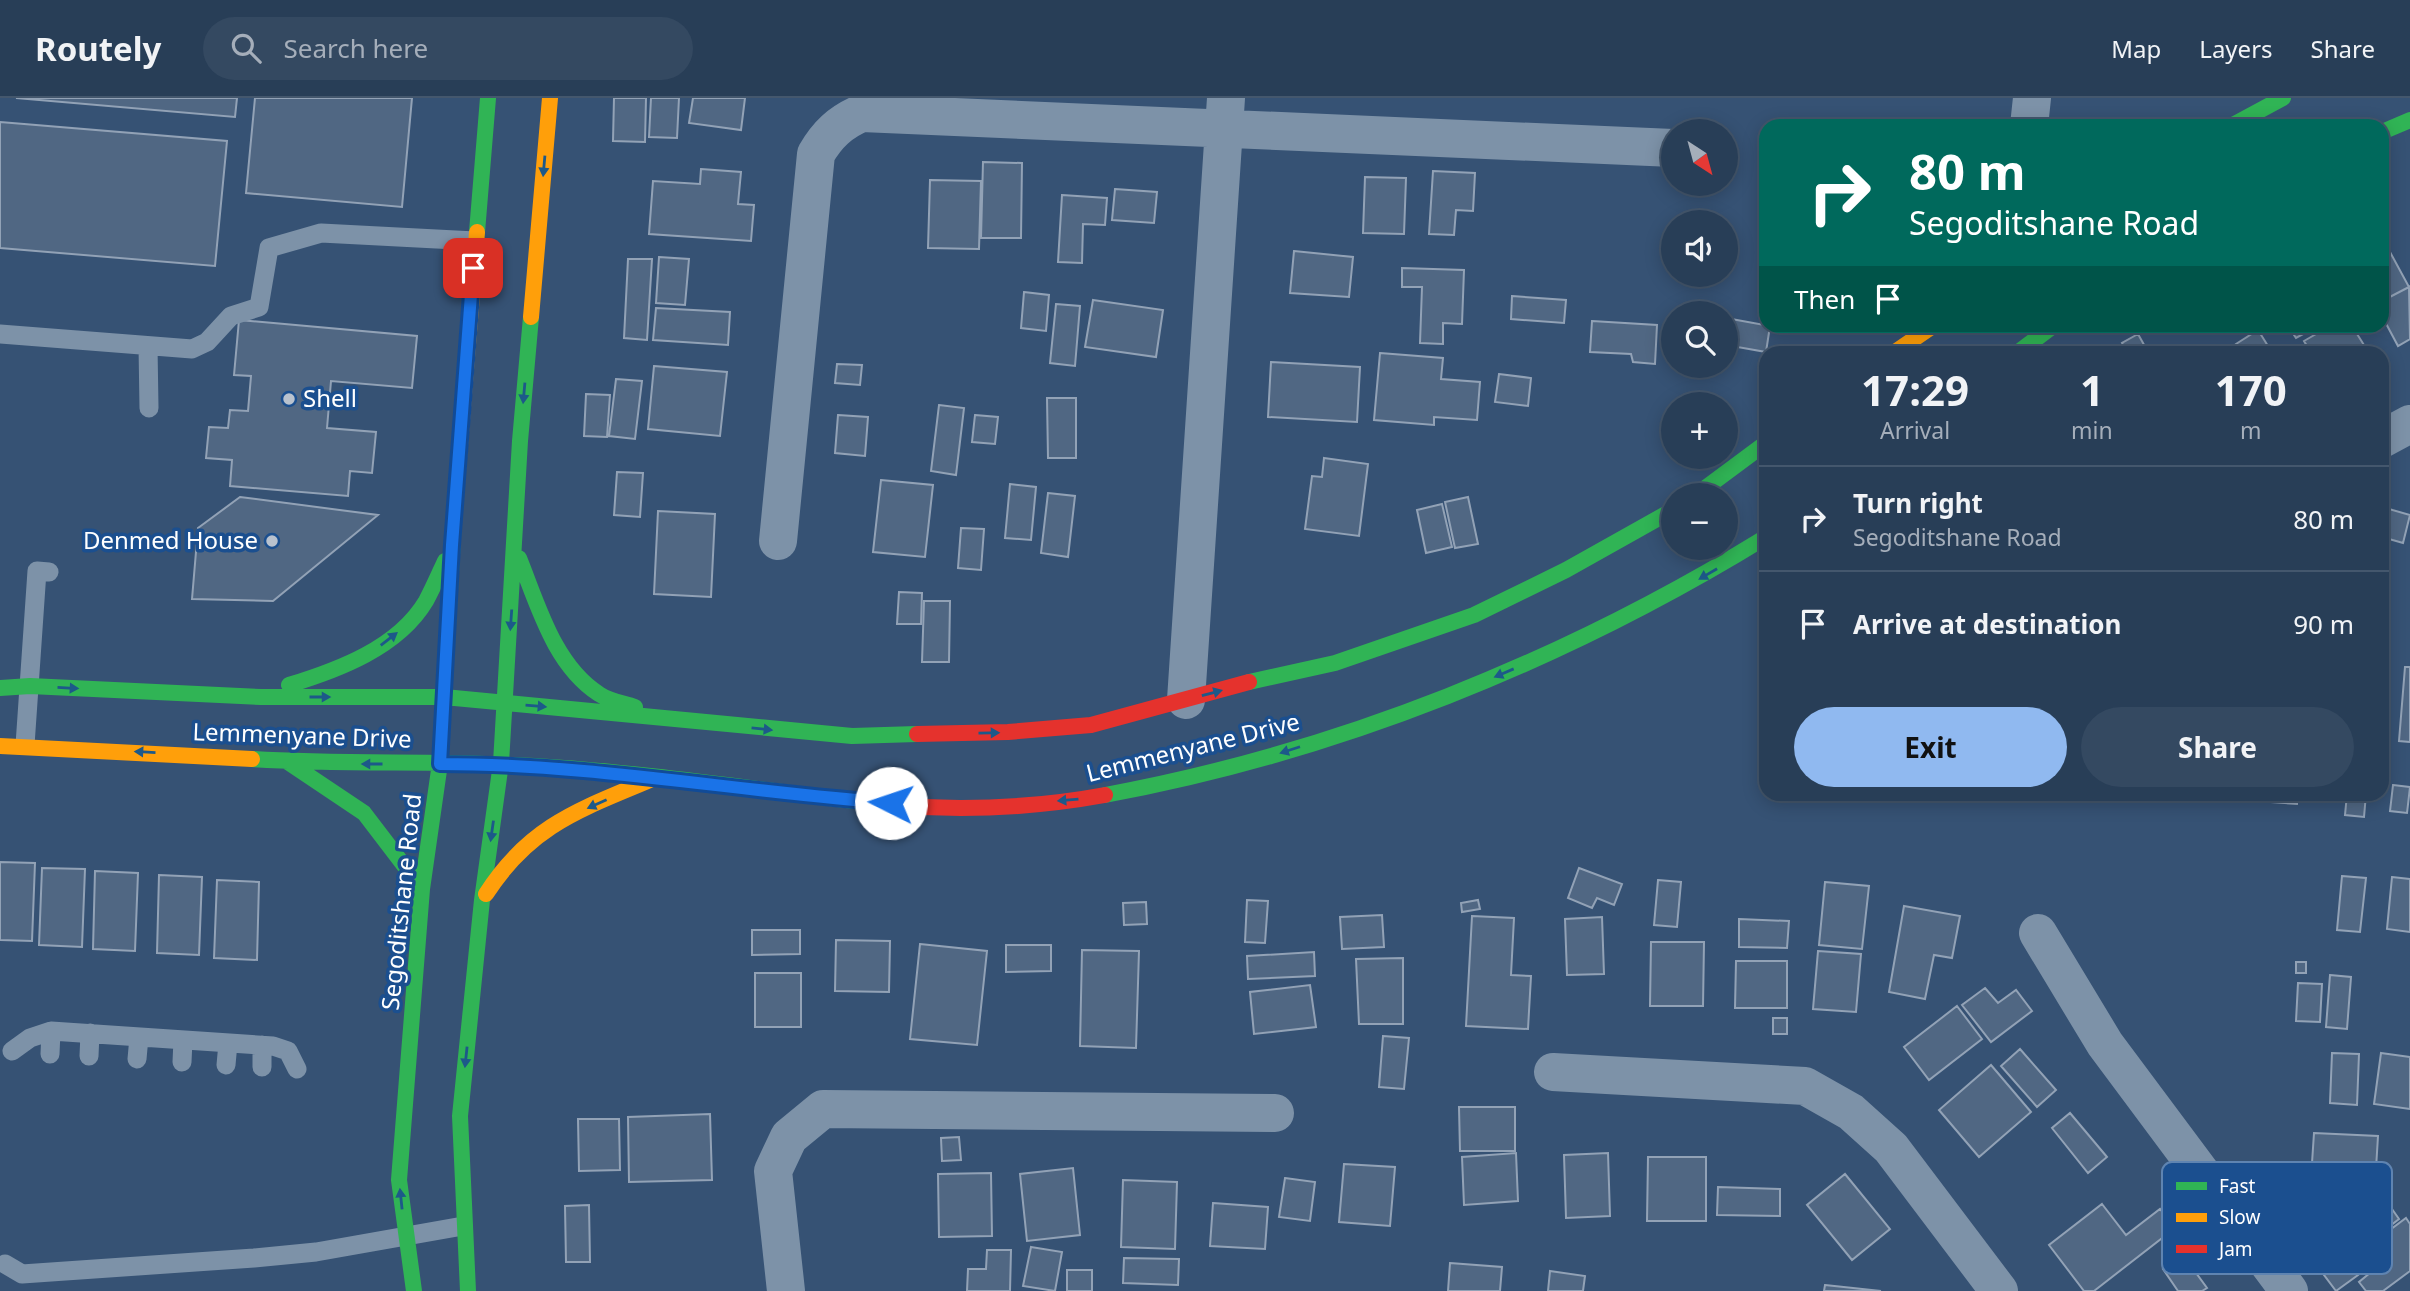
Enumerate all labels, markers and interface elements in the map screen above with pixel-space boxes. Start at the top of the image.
search box [203,17,693,80]
text: Routely [35,26,161,71]
icon: search [227,29,265,67]
text: Search here [283,30,428,66]
text: Map [2111,32,2161,65]
text: Layers [2199,32,2273,65]
text: Share [2311,32,2375,65]
north arrow [1661,119,1738,196]
map controls [1661,119,1738,560]
text: 80 m [1909,138,2026,204]
icon: right [1794,147,1885,238]
one-way arrow [538,155,549,177]
text: Segoditshane Road [1909,201,2199,244]
button: sound [1661,210,1738,287]
pin [443,238,503,298]
icon: arrive [454,249,492,287]
icon: arrive [1869,280,1907,318]
text: Then [1794,281,1855,317]
button: search [1661,301,1738,378]
text: 17:29 [1861,361,1969,418]
text: 1 [2080,361,2104,418]
text: 170 [2215,361,2287,418]
place label: Shell [303,381,357,414]
one-way arrow [518,382,529,404]
marker: Shell [281,391,297,407]
button: + [1661,392,1738,469]
text: Arrival [1880,414,1950,446]
text: min [2071,414,2113,446]
text: m [2240,414,2262,446]
button: − [1661,483,1738,560]
text: Turn right [1853,485,1983,521]
icon: right [1794,500,1832,538]
text: 80 m [2293,501,2354,537]
text: Segoditshane Road [1853,521,2062,553]
place label: Denmed House [83,523,258,556]
marker: Denmed House [264,533,280,549]
one-way arrow [1698,568,1718,580]
icon: arrive [1794,605,1832,643]
text: Arrive at destination [1853,606,2122,642]
text: 90 m [2293,606,2354,642]
one-way arrow [505,609,516,631]
one-way arrow [379,631,397,646]
one-way arrow [1493,668,1514,679]
one-way arrow [57,682,79,693]
one-way arrow [1202,687,1223,697]
one-way arrow [309,691,331,703]
one-way arrow [525,701,547,712]
street label: Lemmenyane Drive [1082,704,1303,789]
button: Exit [1794,707,2067,787]
button: Share [2081,707,2354,787]
street label: Lemmenyane Drive [192,714,412,755]
one-way arrow [751,724,773,735]
one-way arrow [979,727,1001,739]
one-way arrow [1279,745,1300,756]
one-way arrow [134,746,156,757]
one-way arrow [361,758,383,770]
position arrow [854,766,928,840]
street label: Segoditshane Road [373,792,428,1012]
one-way arrow [1057,795,1079,806]
one-way arrow [587,799,608,810]
one-way arrow [486,820,497,842]
one-way arrow [460,1046,471,1068]
legend [2162,1162,2392,1274]
text: Fast [2219,1173,2256,1199]
one-way arrow [395,1188,406,1210]
text: Slow [2219,1204,2260,1230]
text: Jam [2217,1236,2253,1262]

